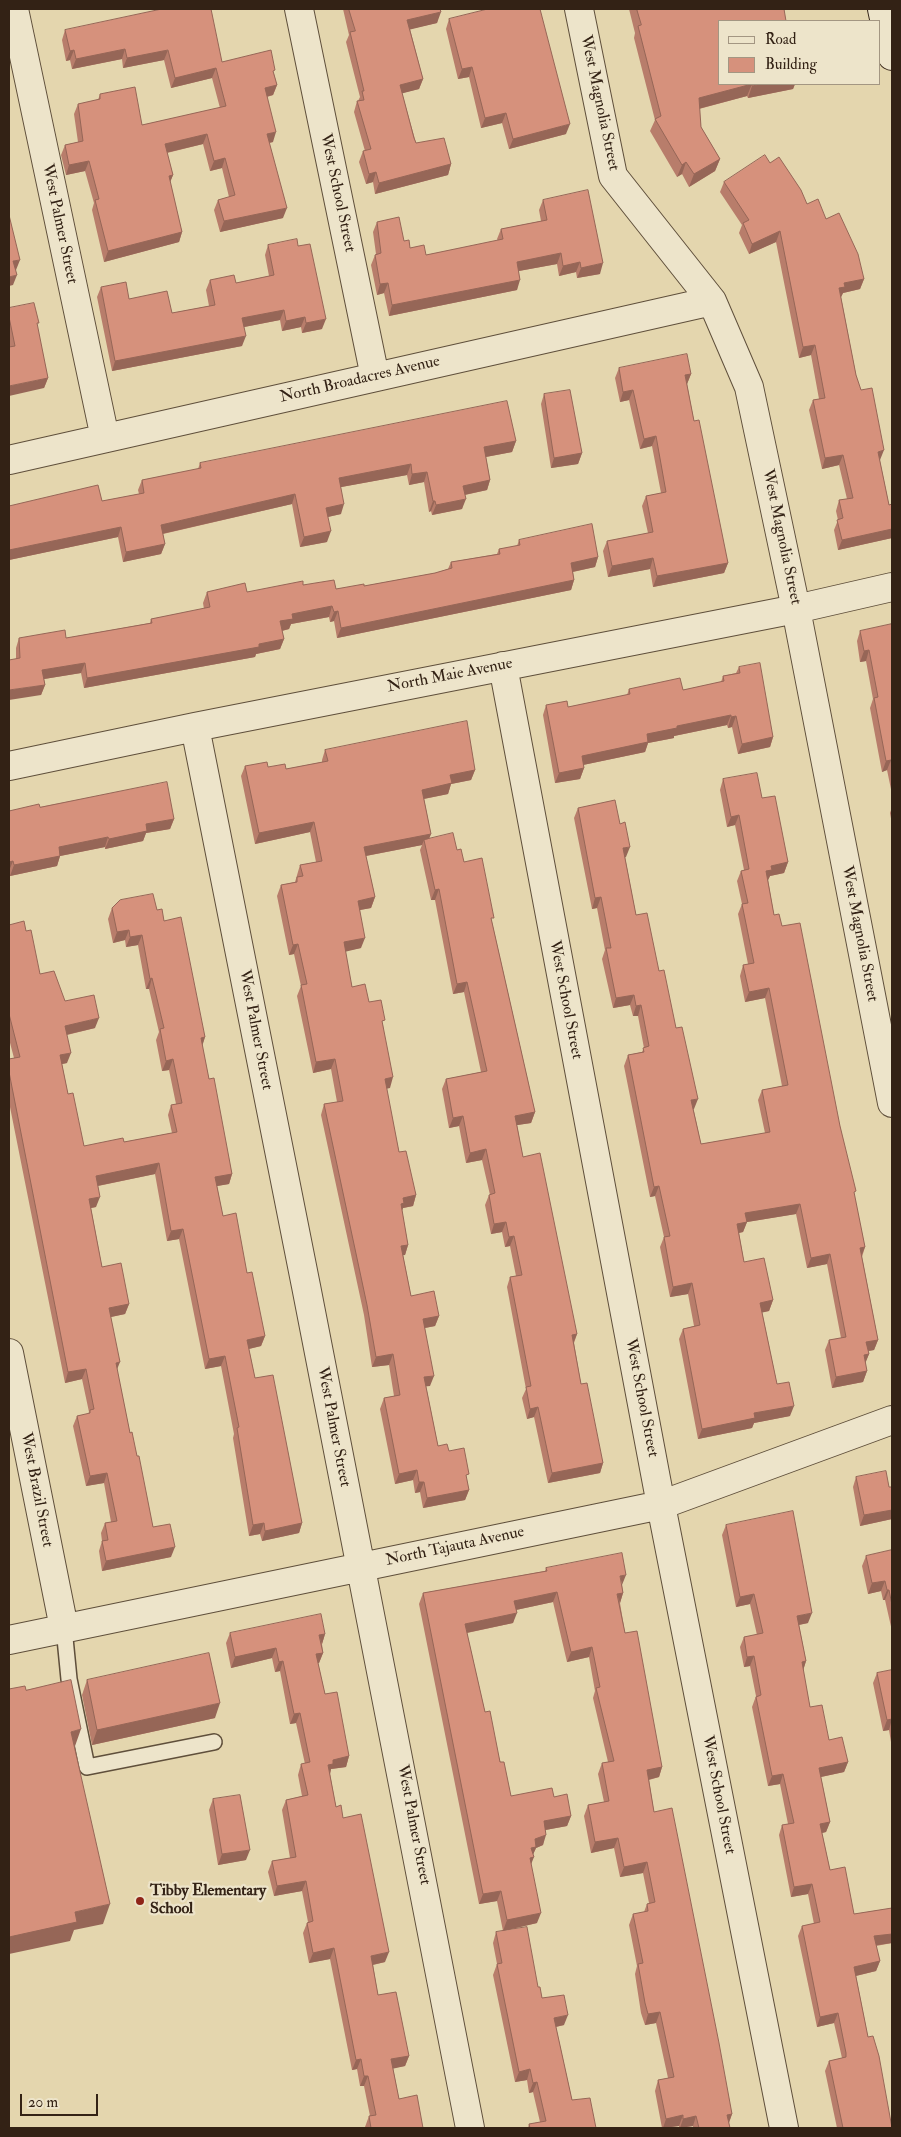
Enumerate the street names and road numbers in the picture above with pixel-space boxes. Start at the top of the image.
street label: West Magnolia Street [575,33,623,173]
street label: West School Street [315,132,359,254]
street label: West Palmer Street [37,162,81,286]
street label: North Broadacres Avenue [278,352,442,408]
street label: West Magnolia Street [757,467,805,607]
street label: North Maie Avenue [386,654,514,698]
street label: West Magnolia Street [836,864,882,1004]
street label: West School Street [544,939,586,1061]
street label: West Palmer Street [234,968,276,1092]
street label: West School Street [620,1337,662,1459]
street label: West Palmer Street [312,1365,354,1489]
street label: West Brazil Street [15,1431,57,1549]
street label: North Tajauta Avenue [384,1523,526,1571]
street label: West School Street [697,1734,739,1856]
street label: West Palmer Street [392,1763,434,1887]

